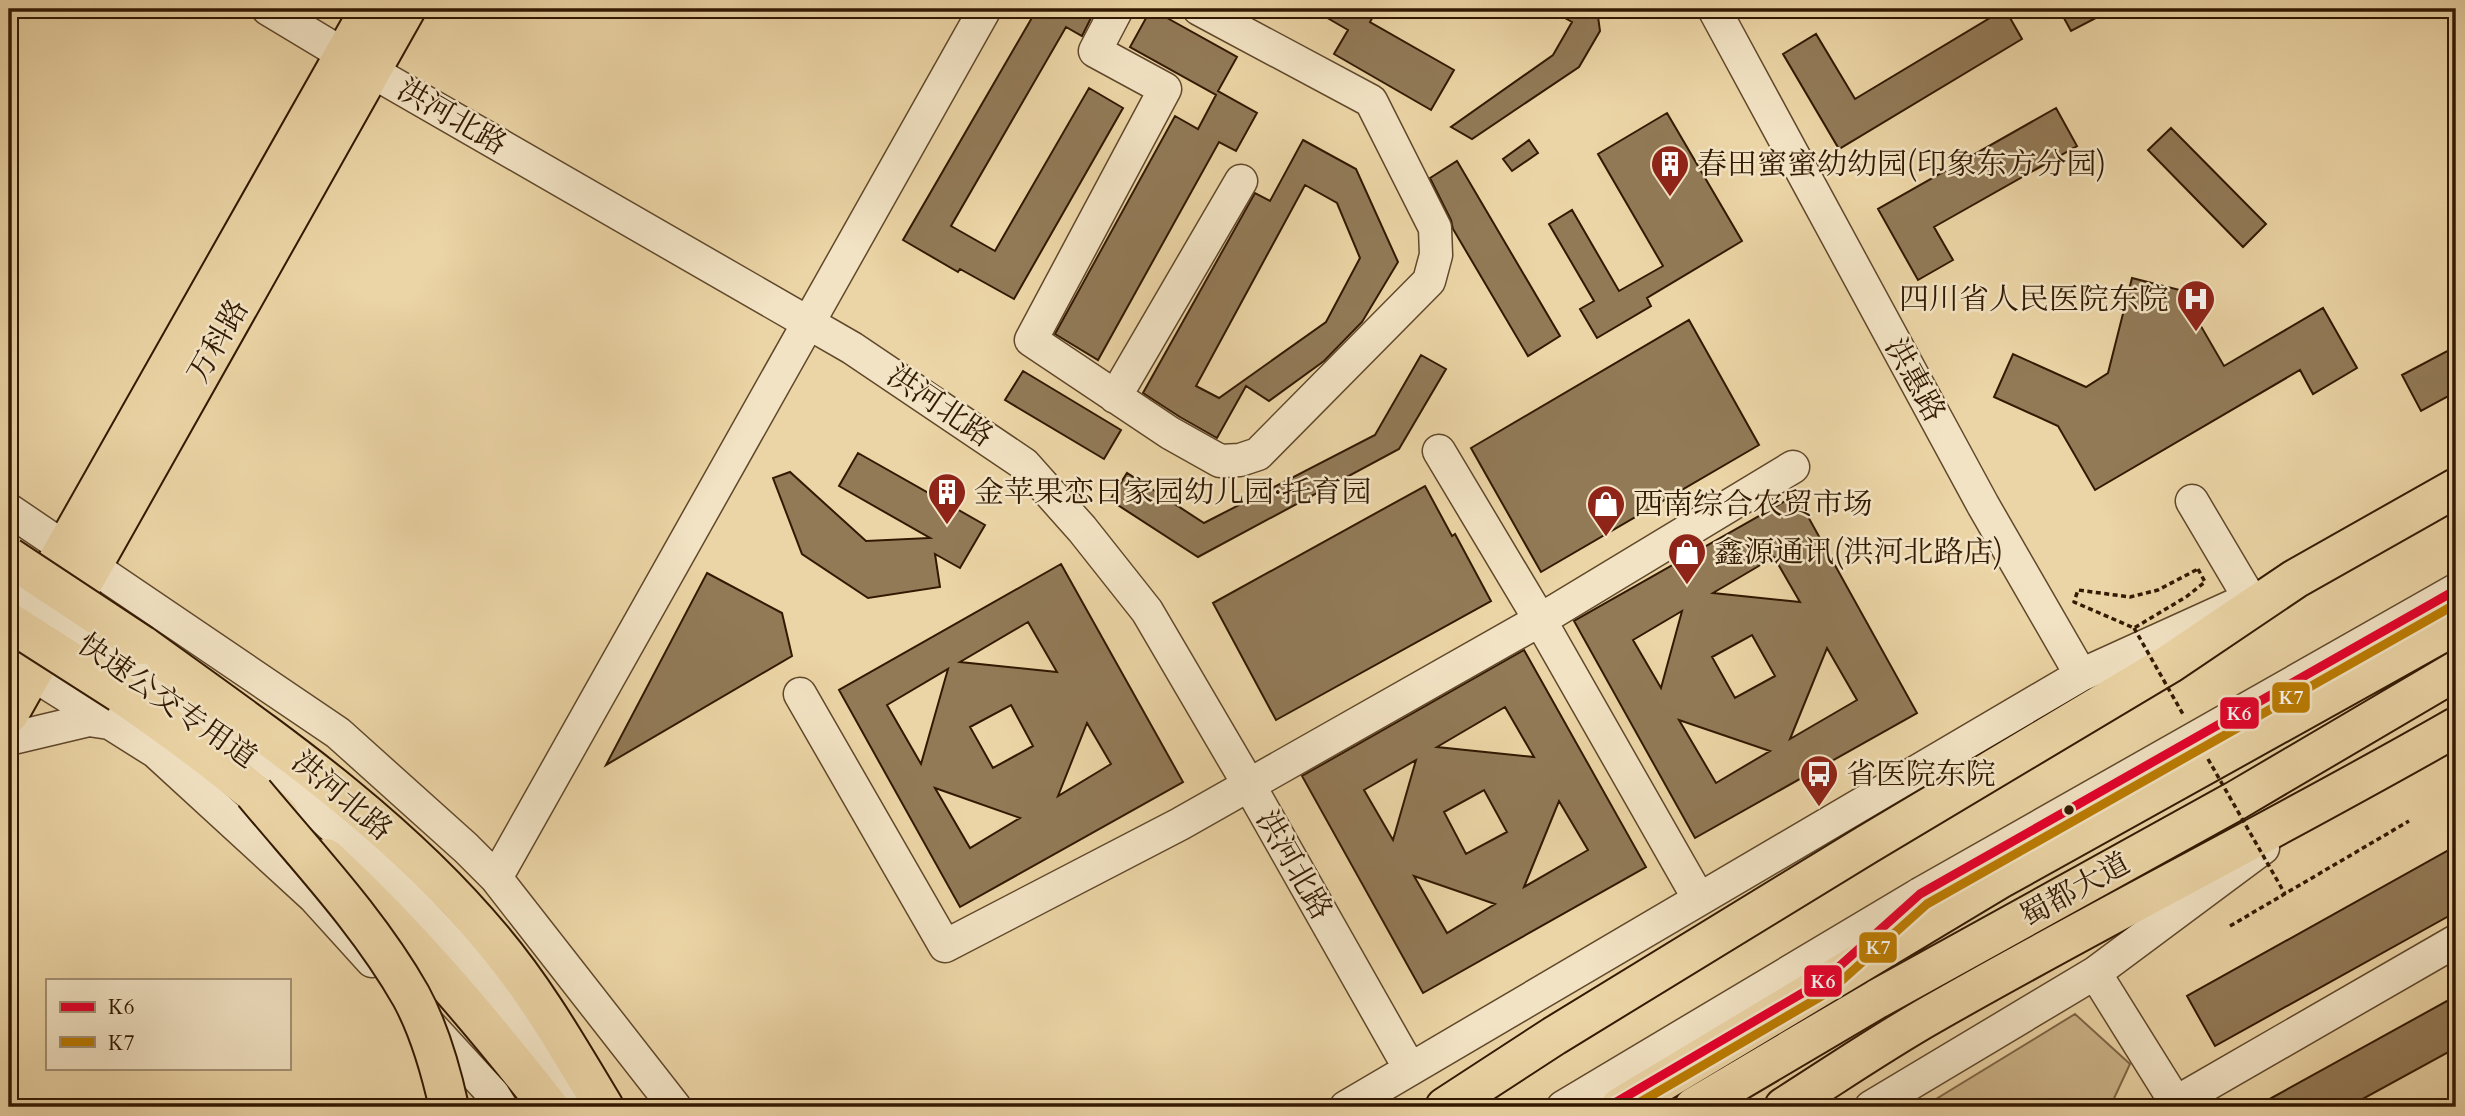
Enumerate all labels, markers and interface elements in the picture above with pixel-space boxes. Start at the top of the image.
street label: 洪河北路 [390,69,514,165]
building icon: 春田蜜蜜幼幼园(印象东方分园) [1649,143,1691,198]
place label: 春田蜜蜜幼幼园(印象东方分园) [1697,144,2106,185]
hospital icon: 四川省人民医院东院 [2175,278,2217,333]
place label: 四川省人民医院东院 [1899,279,2169,320]
street label: 万科路 [178,292,258,390]
street label: 洪惠路 [1875,331,1955,429]
street label: 洪河北路 [879,355,1001,457]
building icon: 金苹果恋日家园幼儿园·托育园 [926,471,968,526]
place label: 金苹果恋日家园幼儿园·托育园 [974,472,1372,513]
shop icon: 西南综合农贸市场 [1585,483,1627,538]
place label: 西南综合农贸市场 [1633,484,1873,525]
shop icon: 鑫源通讯(洪河北路店) [1666,531,1708,586]
place label: 鑫源通讯(洪河北路店) [1714,532,2003,573]
street label: 快速公交专用道 [69,624,265,778]
line badge: K7 [2271,681,2311,714]
text: K7 [2278,685,2304,711]
line badge: K6 [2219,696,2260,730]
text: K6 [2226,701,2252,727]
street label: 洪河北路 [283,742,401,850]
bus stop icon: 省医院东院 [1798,753,1840,808]
place label: 省医院东院 [1846,754,1996,795]
street label: 洪河北路 [1246,803,1342,927]
unlabelled marker [2062,803,2076,817]
street label: 蜀都大道 [2013,843,2137,937]
line badge: K7 [1858,931,1898,964]
text: K7 [1865,935,1891,961]
line badge: K6 [1803,964,1843,998]
text: K6 [1810,969,1836,995]
legend [46,979,290,1070]
text: K6 [108,993,134,1022]
text: K7 [108,1029,135,1058]

